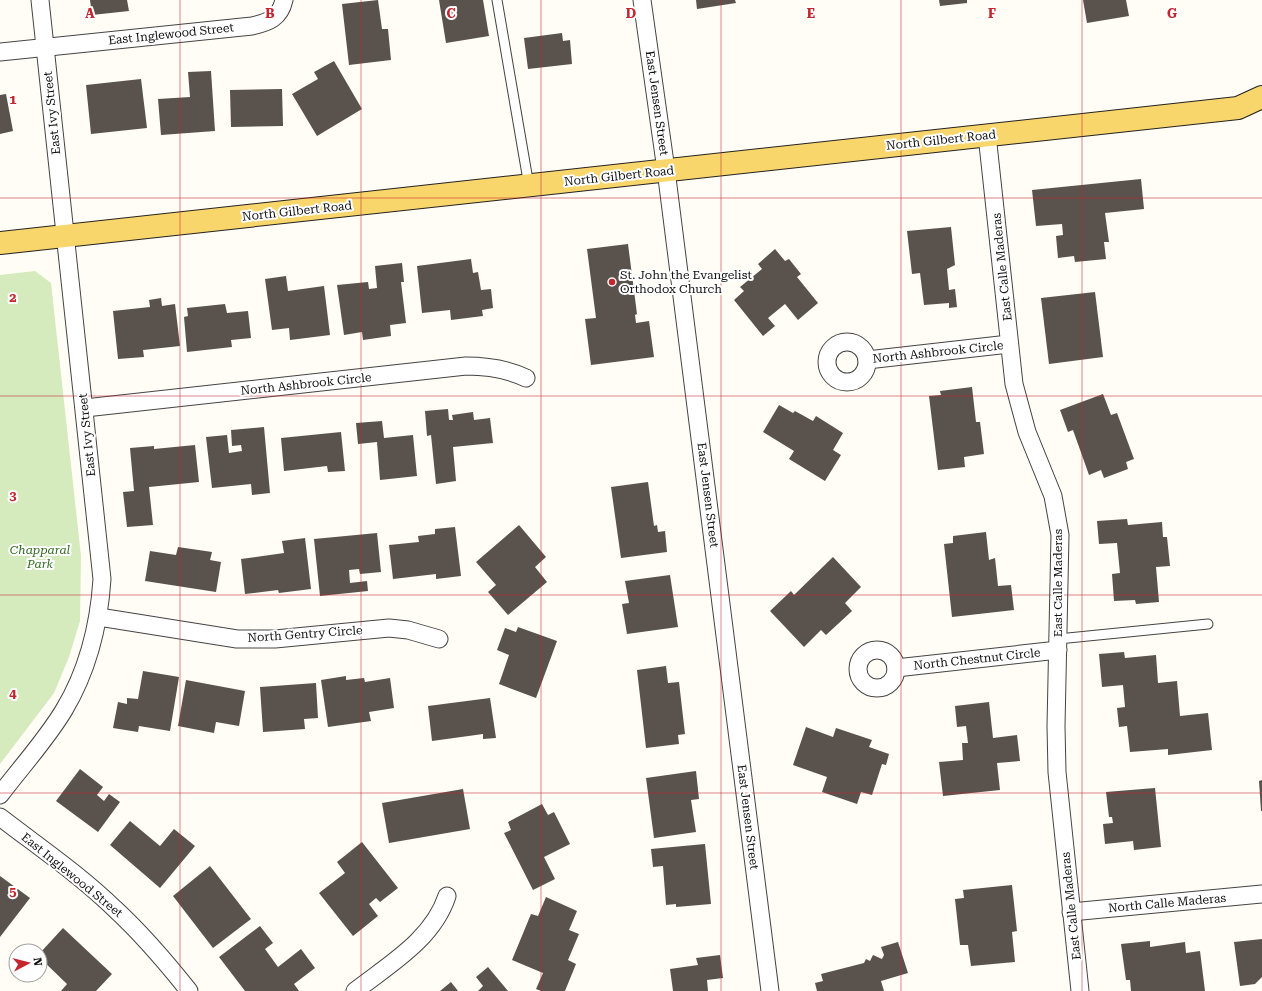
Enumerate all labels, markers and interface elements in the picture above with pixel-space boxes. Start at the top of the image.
text: A [85,6,95,21]
text: B [265,6,275,21]
text: C [446,6,456,21]
text: D [626,6,636,21]
text: E [807,6,815,21]
text: F [988,6,996,21]
text: G [1167,6,1177,21]
street label: East Inglewood Street [107,20,235,48]
street label: East Jensen Street [643,50,671,157]
street label: East Ivy Street [41,70,63,155]
text: 1 [9,92,17,107]
street label: North Gilbert Road [885,127,997,153]
street label: North Gilbert Road [563,163,675,189]
street label: North Gilbert Road [241,198,353,224]
street label: East Calle Maderas [989,212,1015,322]
place label: St. John the Evangelist Orthodox Church [620,268,752,296]
marker: St. John the Evangelist Orthodox Church [607,277,617,287]
text: 2 [9,290,17,305]
street label: North Ashbrook Circle [872,338,1004,366]
street label: North Ashbrook Circle [240,370,372,398]
street label: East Ivy Street [76,392,98,477]
street label: East Jensen Street [695,442,721,549]
text: 3 [9,488,17,503]
street label: East Calle Maderas [1051,528,1065,637]
park label: Chapparal Park [10,543,71,571]
street label: North Gentry Circle [247,623,363,645]
street label: North Chestnut Circle [913,645,1041,673]
text: 4 [9,686,17,701]
street label: East Jensen Street [735,764,761,871]
street label: East Inglewood Street [19,830,126,921]
street label: East Calle Maderas [1058,851,1084,961]
text: 5 [9,884,17,899]
street label: North Calle Maderas [1107,891,1227,915]
north arrow [8,943,48,983]
text: N [30,957,44,967]

